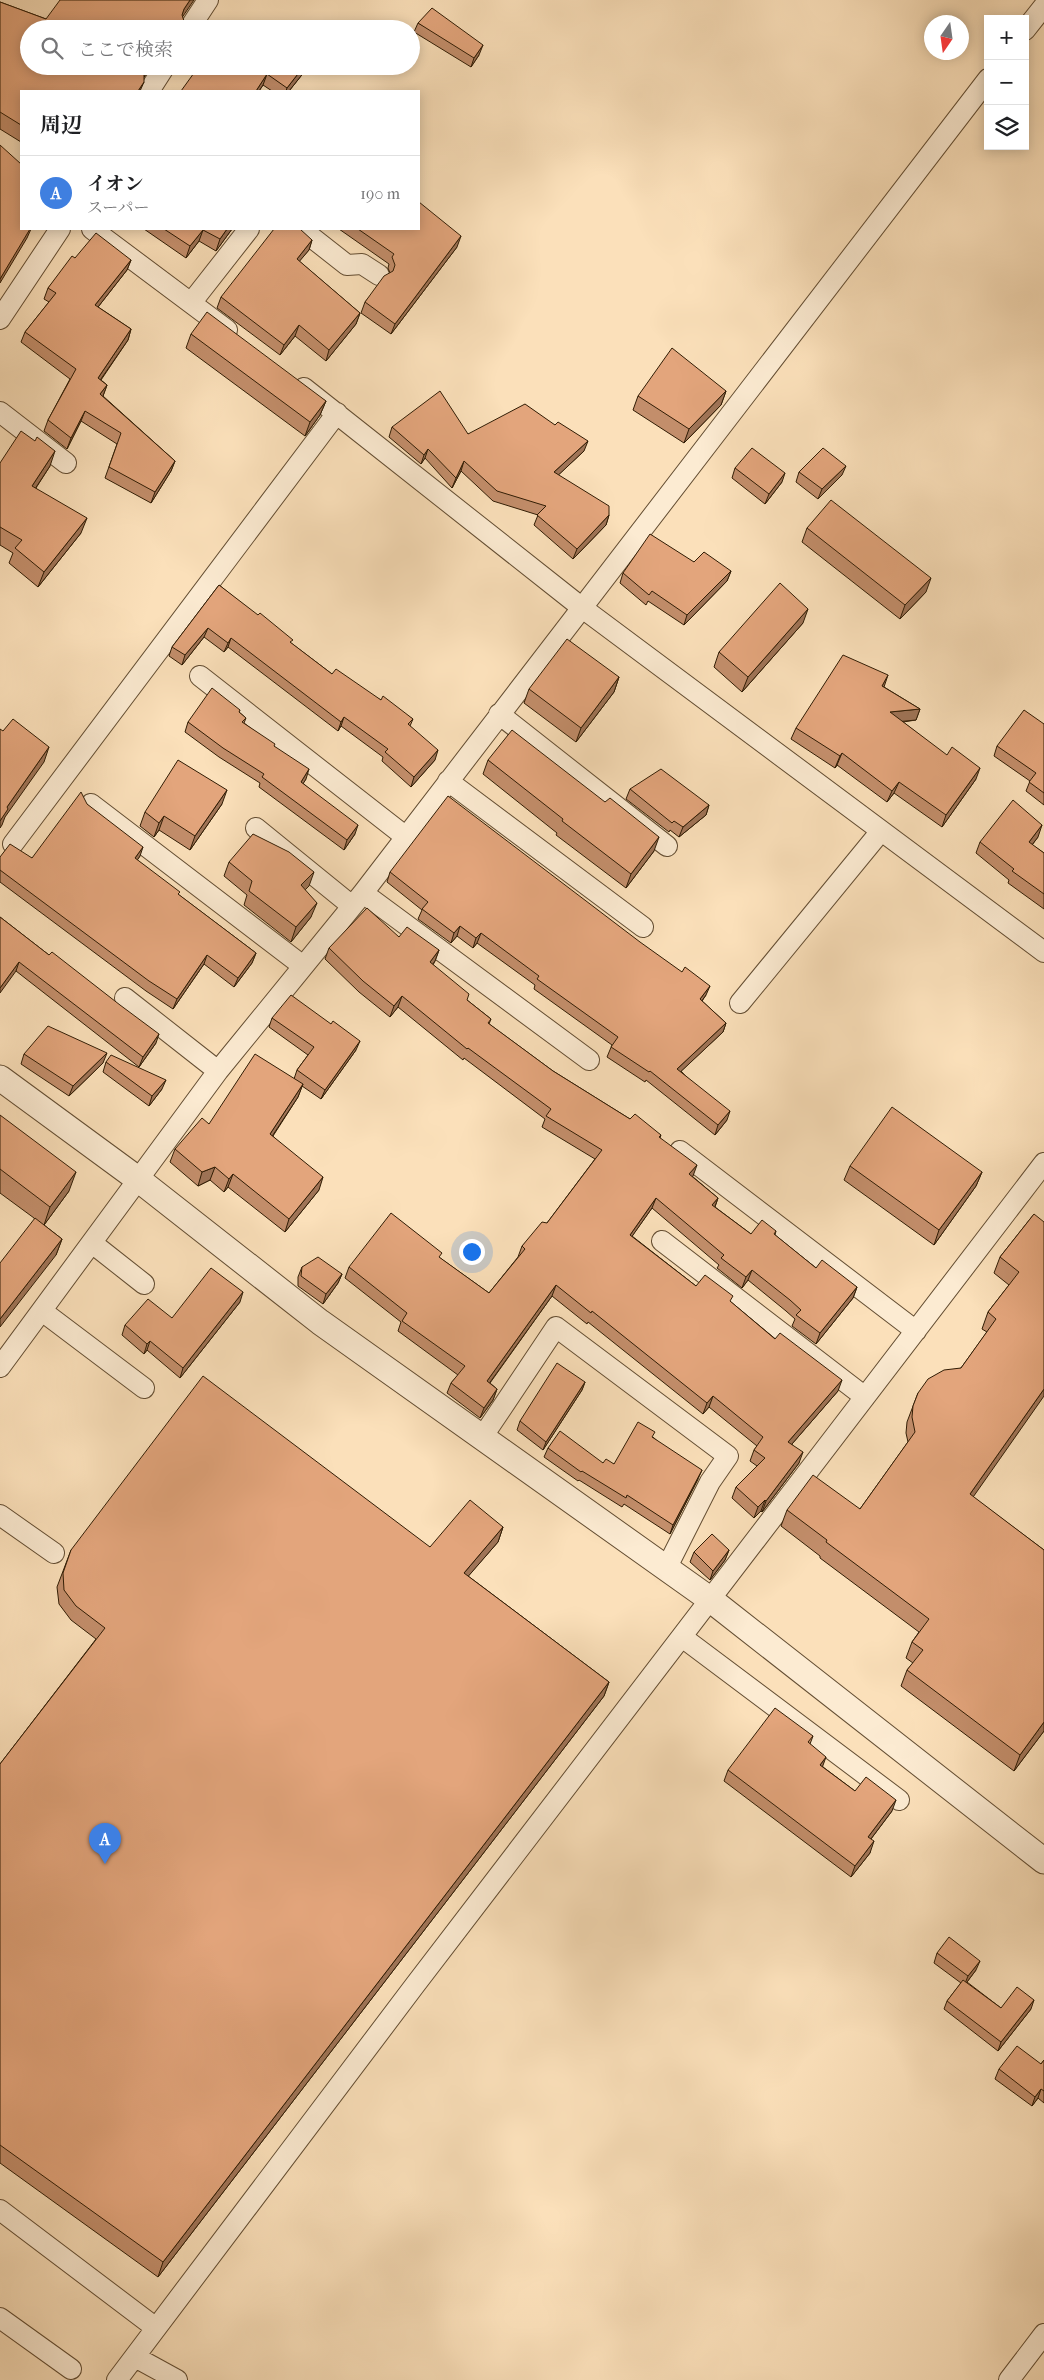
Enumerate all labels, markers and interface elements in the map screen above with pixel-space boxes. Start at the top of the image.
north arrow [924,15,969,60]
map controls [984,15,1029,150]
button: + [984,15,1029,60]
search box [20,20,420,75]
icon: search [38,34,66,62]
text: ここで検索 [78,39,173,61]
button: − [984,60,1029,105]
button: layers [984,105,1029,150]
text: 周辺 [40,113,82,137]
text: イオン [87,173,143,195]
text: A [51,184,61,203]
text: 190 m [360,184,400,203]
text: スーパー [87,198,149,217]
your location [459,1239,485,1265]
pin: A [89,1823,121,1864]

